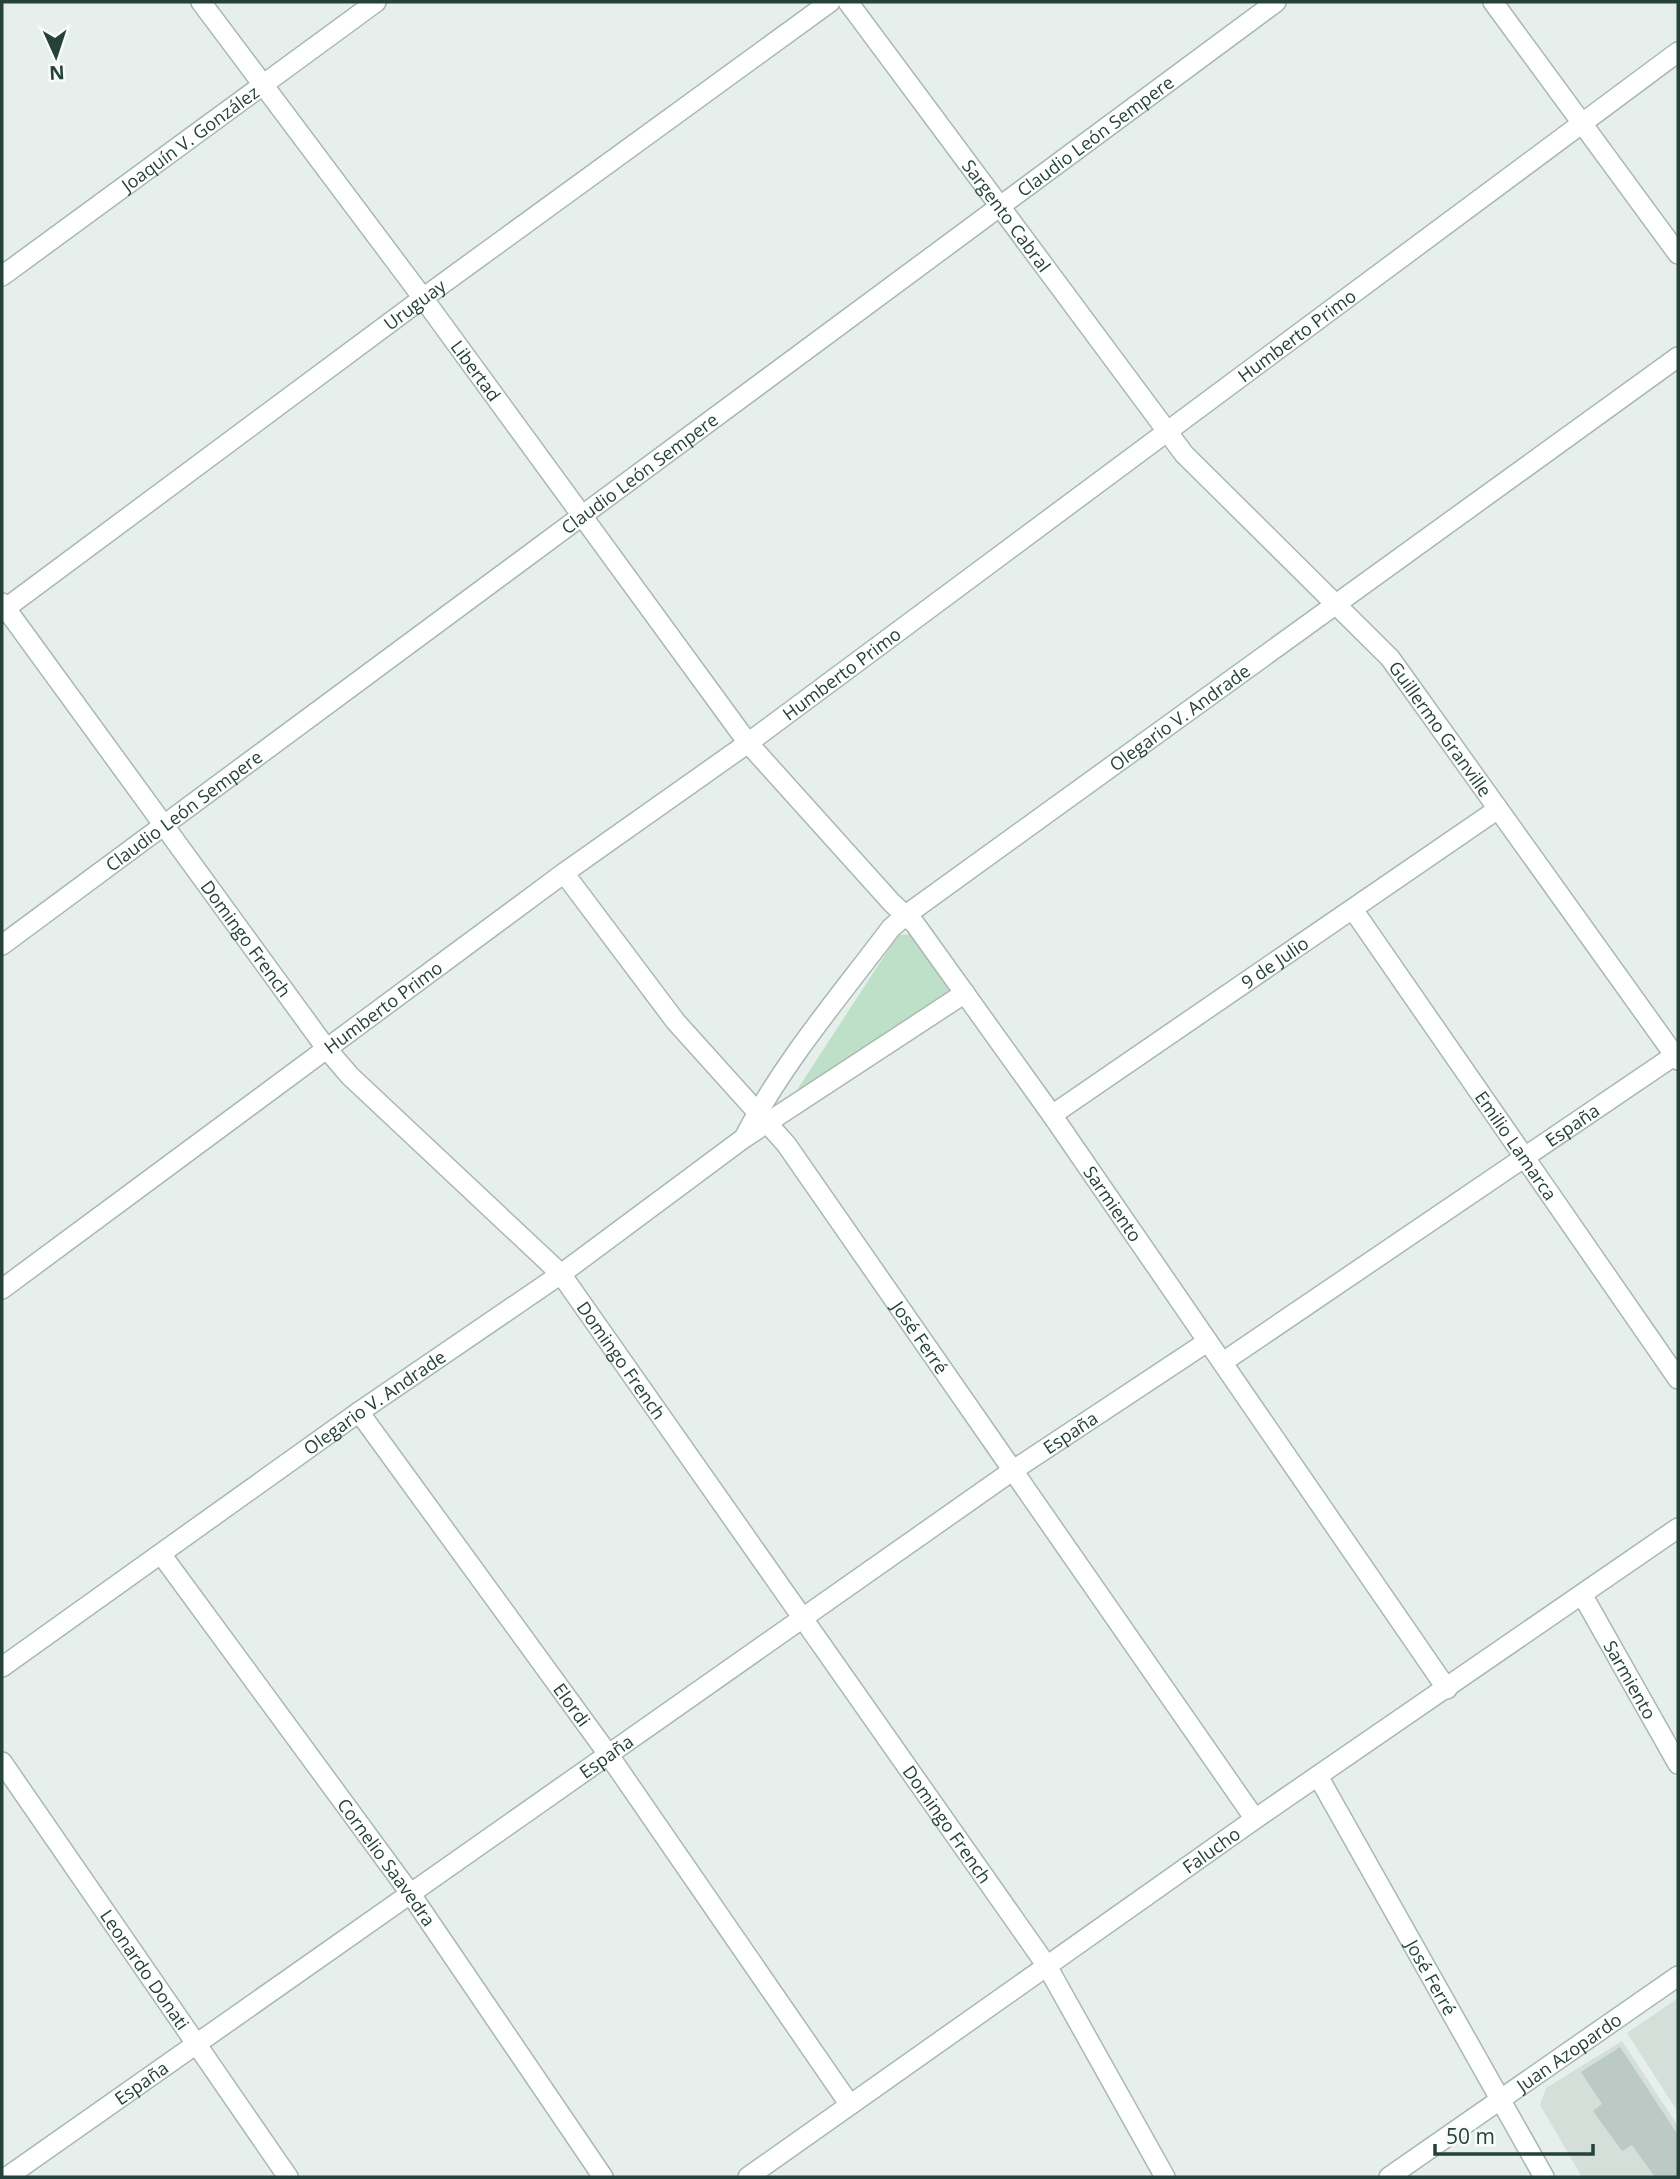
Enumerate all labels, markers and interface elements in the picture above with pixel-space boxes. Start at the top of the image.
north arrow [21,21,91,91]
text: N [48,60,65,86]
street label: Claudio León Sempere [1012,70,1178,202]
street label: Joaquín V. González [115,80,263,198]
street label: Sargento Cabral [957,154,1056,277]
street label: Uruguay [379,273,451,335]
street label: Humberto Primo [1233,283,1361,387]
street label: Libertad [446,335,506,406]
street label: Claudio León Sempere [556,407,723,539]
street label: Humberto Primo [777,622,906,725]
street label: Guillermo Granville [1384,656,1497,801]
street label: Olegario V. Andrade [1104,658,1255,776]
street label: Claudio León Sempere [100,745,267,877]
street label: Domingo French [196,875,297,1002]
street label: 9 de Julio [1236,931,1313,994]
street label: Humberto Primo [319,955,447,1059]
street label: Emilio Lamarca [1470,1086,1563,1205]
street label: España [1540,1098,1604,1152]
street label: Sarmiento [1078,1161,1147,1246]
street label: José Ferré [886,1295,954,1378]
street label: Domingo French [572,1296,671,1424]
street label: Olegario V. Andrade [299,1344,450,1460]
street label: España [1038,1406,1102,1459]
street label: Sarmiento [1598,1636,1662,1723]
street label: Elordi [548,1678,596,1731]
street label: España [574,1729,638,1783]
street label: Domingo French [898,1760,997,1888]
street label: Cornelio Saavedra [332,1793,441,1931]
street label: Falucho [1178,1821,1245,1879]
street label: Leonardo Donati [95,1905,195,2034]
street label: José Ferré [1400,1933,1462,2019]
street label: Juan Azopardo [1510,2007,1626,2098]
street label: España [109,2055,173,2110]
scale bar [1435,2112,1592,2156]
text: 50 m [1446,2122,1495,2150]

